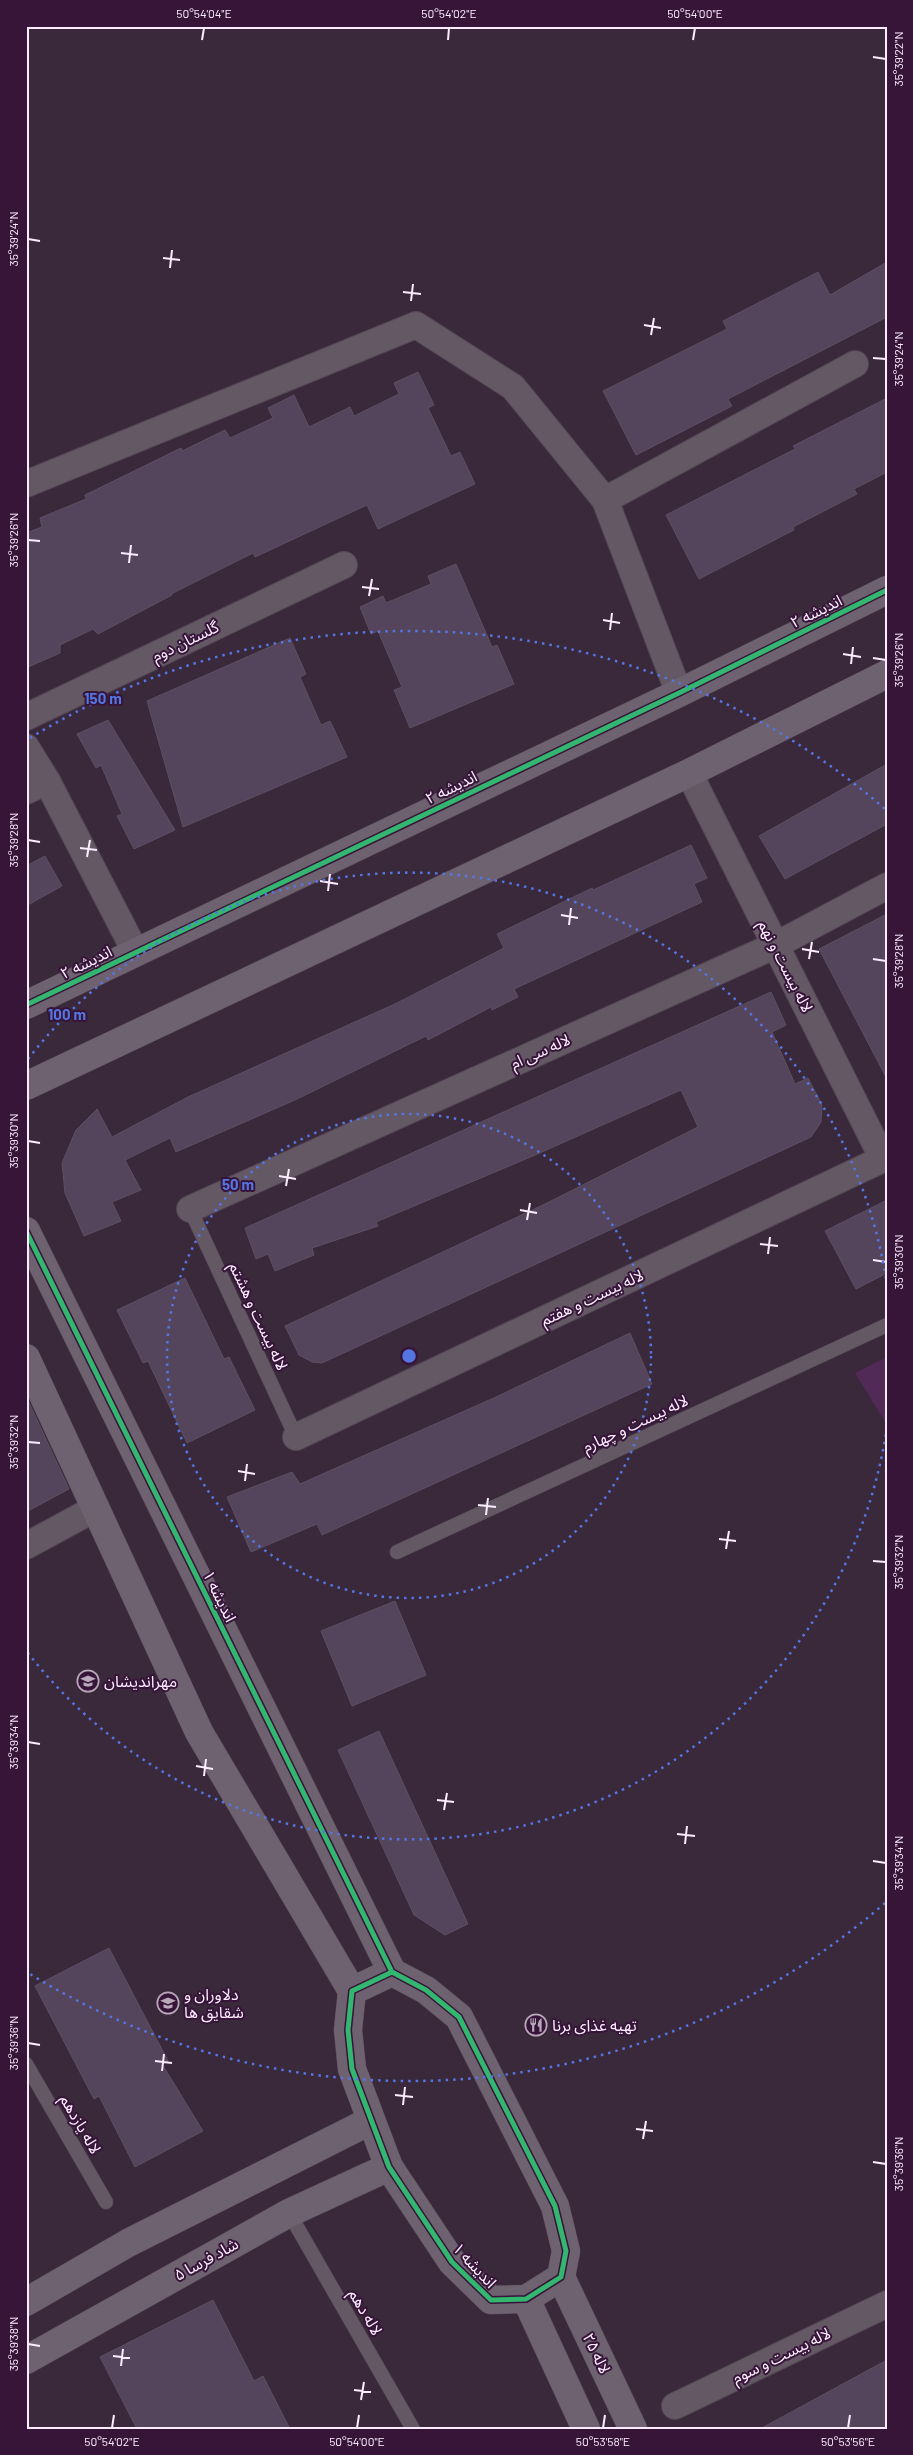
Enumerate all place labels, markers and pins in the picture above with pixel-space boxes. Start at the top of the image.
centre of rings [400,1347,418,1365]
school or university icon: مهراندیشان [76,1669,100,1693]
place label: مهراندیشان [104,1671,177,1691]
place label: دلاوران و شقایق ها [184,1984,244,2023]
school or university icon: دلاوران و شقایق ها [156,1991,180,2015]
restaurant icon: تهیه غذای برنا [524,2013,548,2037]
place label: تهیه غذای برنا [552,2015,637,2035]

